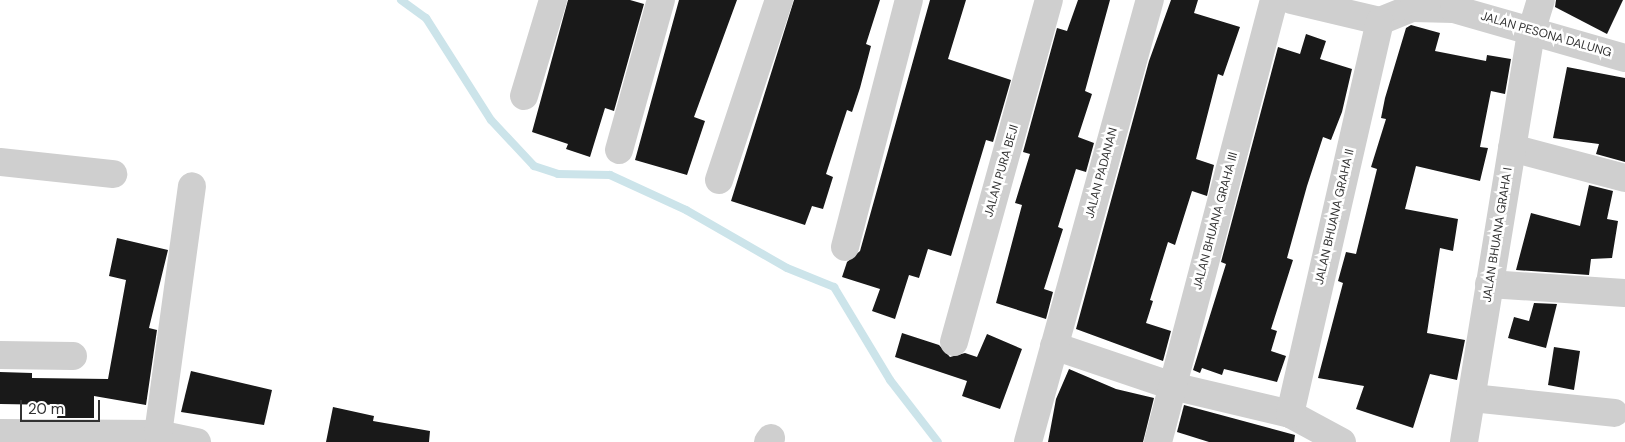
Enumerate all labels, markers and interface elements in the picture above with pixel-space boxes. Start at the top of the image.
street label: JALAN PESONA DALUNG [1479,9,1613,61]
street label: JALAN PURA BEJI [982,123,1022,219]
street label: JALAN PADANAN [1083,126,1121,220]
street label: JALAN BHUANA GRAHA II [1312,148,1358,286]
street label: JALAN BHUANA GRAHA III [1191,151,1241,291]
street label: JALAN BHUANA GRAHA I [1480,167,1516,303]
scale bar [22,390,102,422]
text: 20 m [28,399,64,419]

